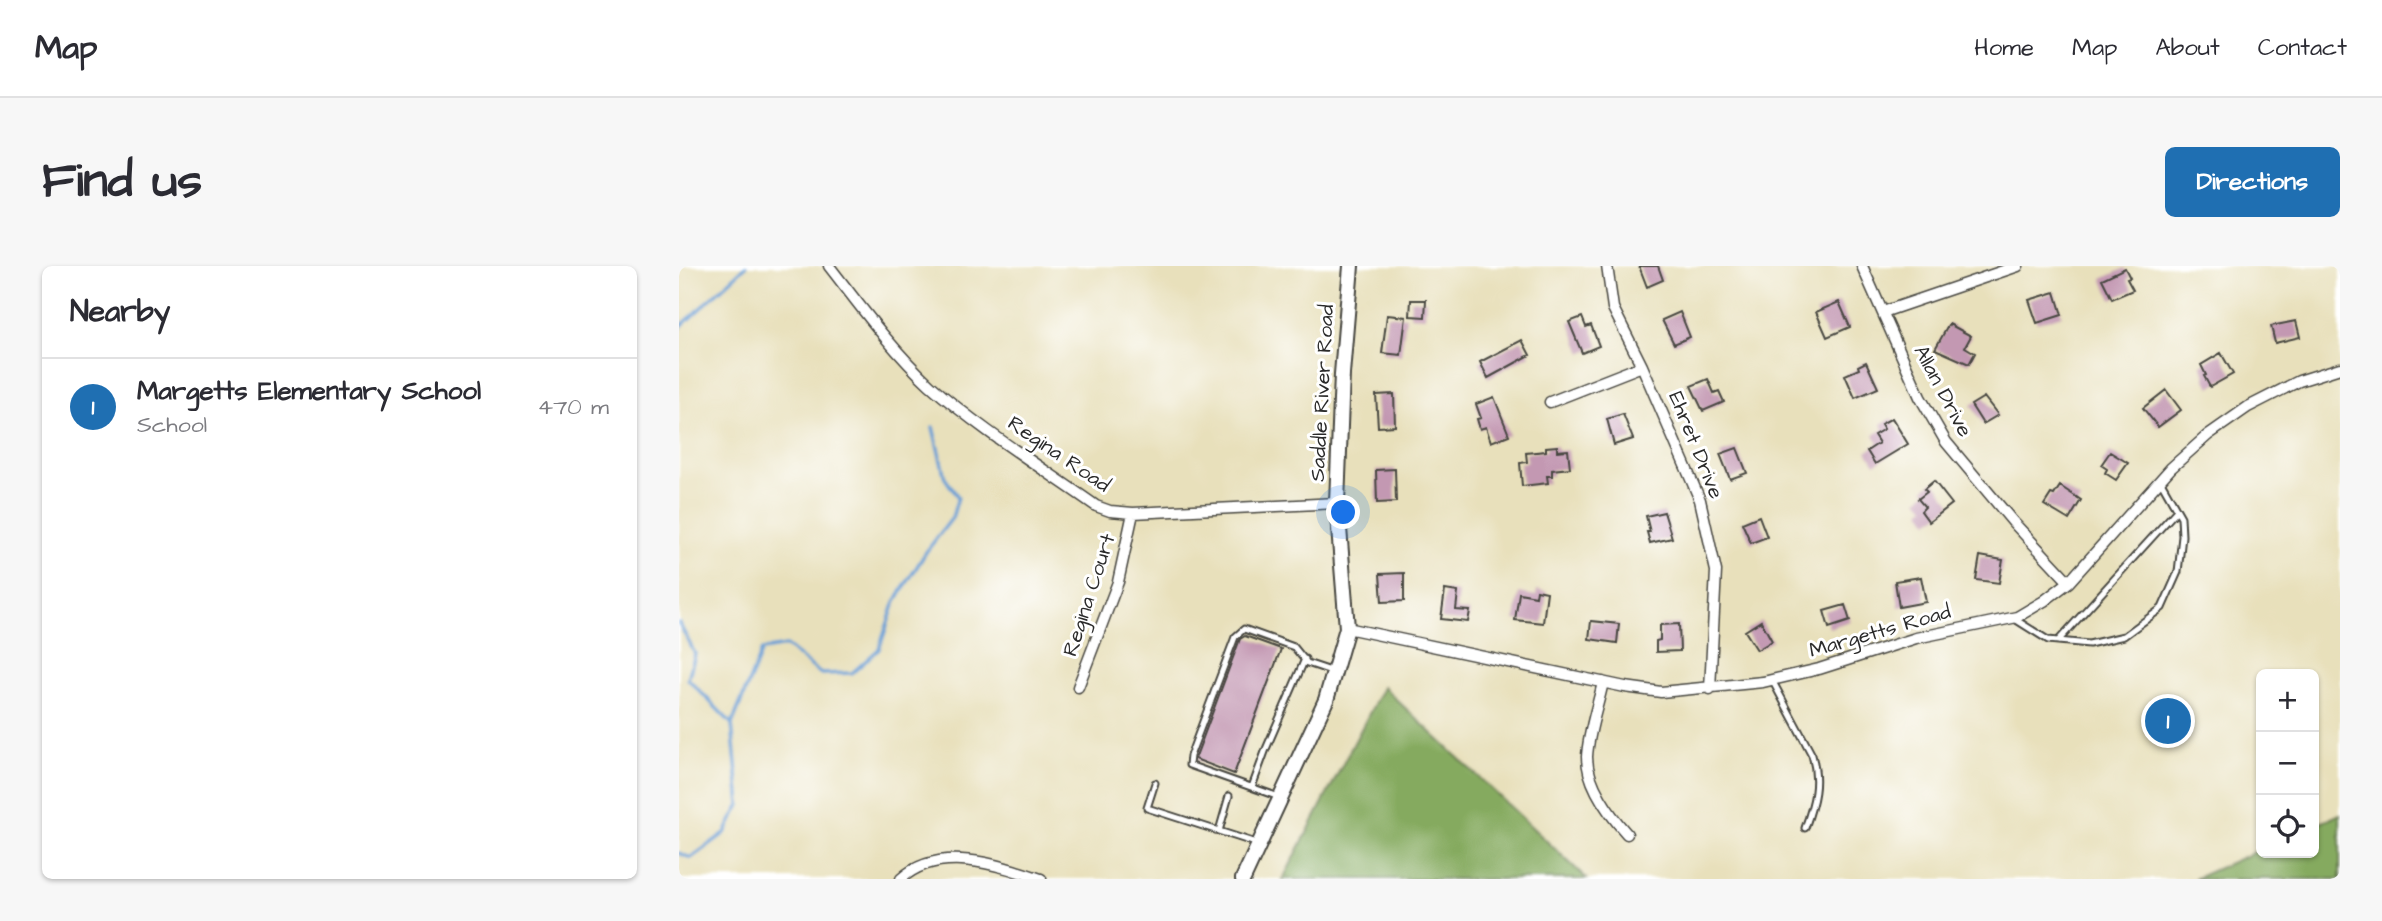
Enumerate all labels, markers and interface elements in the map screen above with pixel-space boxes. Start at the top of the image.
text: Map [35,25,97,71]
text: Home [1974,31,2034,65]
text: Map [2072,31,2117,65]
text: About [2155,31,2220,65]
text: Contact [2258,31,2347,65]
button: Directions [2165,147,2340,217]
text: Find us [42,148,202,216]
text: Nearby [70,291,170,333]
street label: Saddle River Road [1303,303,1341,482]
street label: Allan Drive [1907,340,1979,442]
text: Margetts Elementary School [137,373,481,409]
street label: Ehret Drive [1661,387,1731,503]
text: 1 [92,391,94,423]
text: 470 m [538,391,609,423]
text: School [137,409,207,441]
street label: Regina Road [1001,409,1116,501]
your location [1326,495,1360,529]
street label: Regina Court [1056,529,1125,661]
street label: Margetts Road [1806,597,1955,667]
map controls [2256,669,2319,858]
button: + [2256,669,2319,732]
pin: 1 [2145,695,2191,747]
button: − [2256,732,2319,795]
button: locate [2256,795,2319,858]

